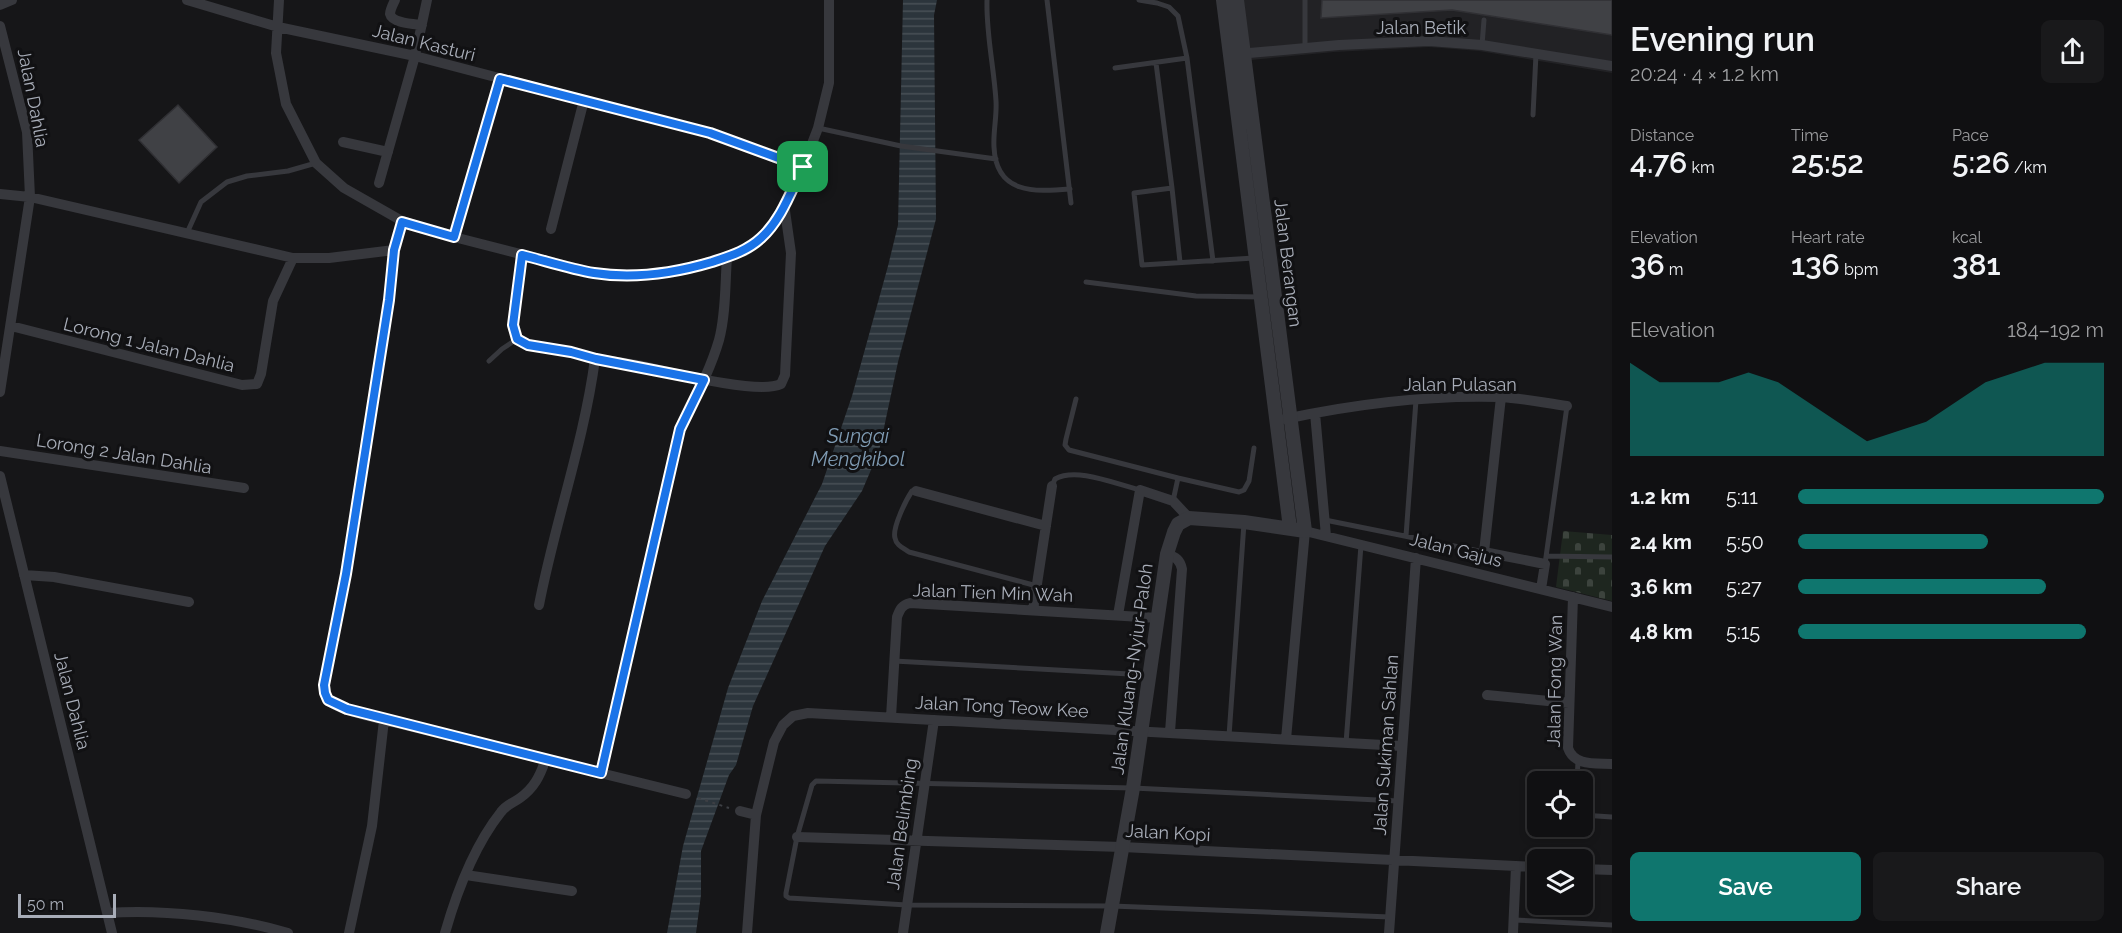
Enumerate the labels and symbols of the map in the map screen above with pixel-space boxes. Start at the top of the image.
street label: Jalan Betik [1376,17,1466,38]
street label: Jalan Kasturi [371,20,478,65]
street label: Jalan Dahlia [14,47,53,149]
pin [777,141,828,192]
street label: Jalan Berangan [1270,198,1307,328]
street label: Lorong 1 Jalan Dahlia [61,313,237,376]
street label: Jalan Pulasan [1403,374,1517,395]
water label: Sungai Mengkibol [811,424,905,471]
street label: Lorong 2 Jalan Dahlia [35,429,213,478]
street label: Jalan Gajus [1408,528,1505,571]
street label: Jalan Kluang-Nyiur-Paloh [1106,562,1157,776]
street label: Jalan Tien Min Wah [912,579,1074,606]
street label: Jalan Fong Wan [1543,615,1566,747]
street label: Jalan Dahlia [50,650,95,752]
street label: Jalan Sukiman Sahlan [1369,654,1402,836]
street label: Jalan Tong Teow Kee [915,691,1090,722]
street label: Jalan Belimbing [882,757,921,891]
street label: Jalan Kopi [1125,820,1211,845]
scale bar [18,891,116,918]

